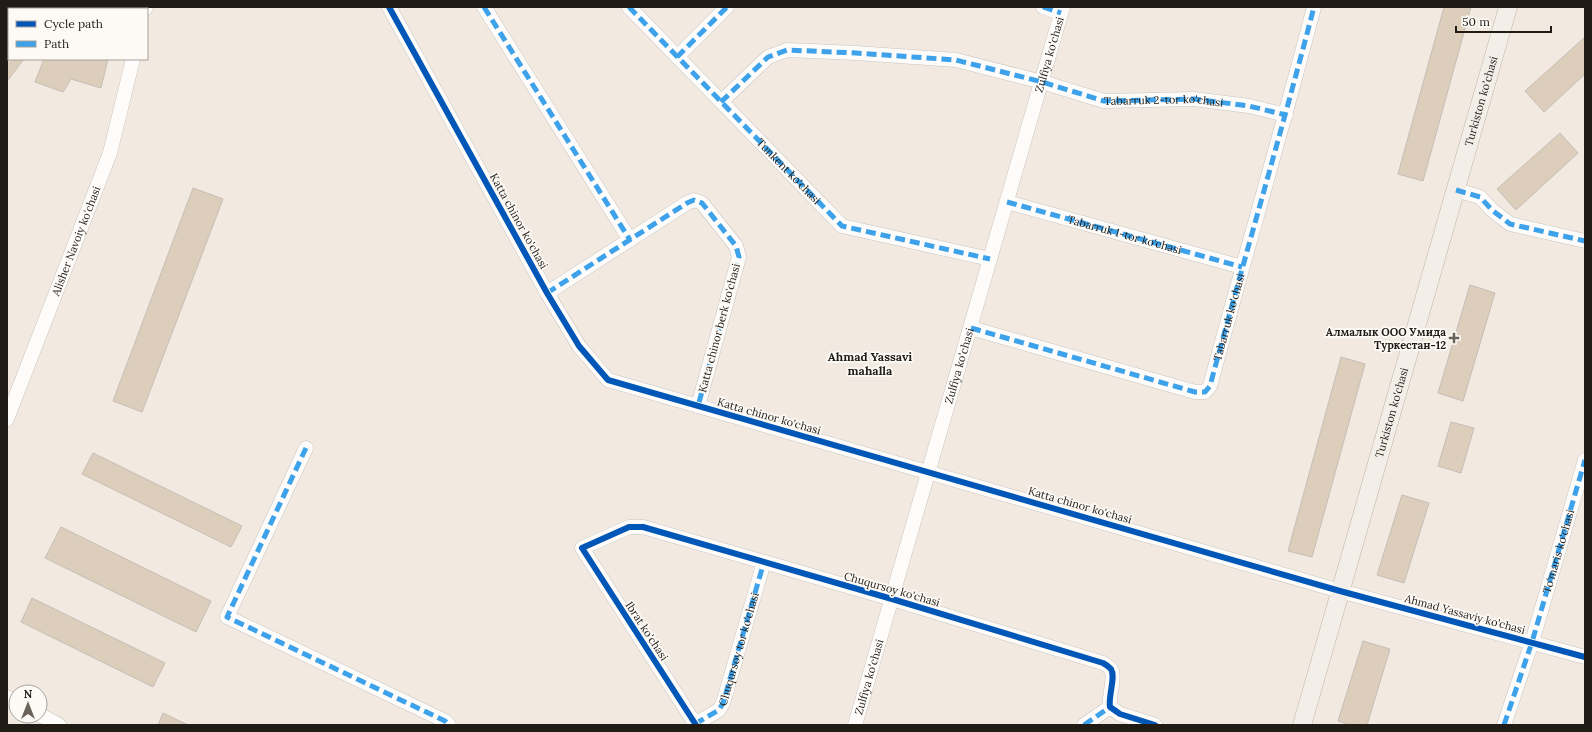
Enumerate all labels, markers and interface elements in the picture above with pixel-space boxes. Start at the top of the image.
legend [8,8,148,60]
scale bar [1456,8,1551,34]
text: 50 m [1462,14,1490,29]
street label: Zulfiya ko'chasi [1032,15,1067,94]
text: Cycle path [44,16,103,31]
text: Path [44,36,69,51]
street label: Turkiston ko'chasi [1461,54,1501,148]
street label: Tabarruk 2-tor ko'chasi [1104,92,1224,110]
street label: Tunkent ko'chasi [754,135,824,207]
street label: Katta chinor ko'chasi [487,171,551,271]
street label: Alisher Navoiy ko'chasi [48,184,104,299]
street label: Tabarruk 1-tor ko'chasi [1066,212,1183,257]
street label: Katta chinor berk ko'chasi [695,262,743,394]
street label: Tabarruk ko'chasi [1210,272,1248,362]
place label: Алмалык ООО Умида Туркестан-12 [1326,325,1446,352]
street label: Zulfiya ko'chasi [941,326,977,405]
marker: Алмалык ООО Умида Туркестан-12 [1449,333,1459,343]
district label: Ahmad Yassavi mahalla [828,349,912,378]
street label: Turkiston ko'chasi [1372,366,1411,459]
street label: Katta chinor ko'chasi [716,395,822,437]
street label: Katta chinor ko'chasi [1027,484,1133,526]
street label: To‘maris ko'chasi [1540,508,1577,595]
street label: Chuqursoy ko'chasi [842,569,942,609]
street label: Chuqursoy tor ko'chasi [716,591,762,708]
street label: Ahmad Yassaviy ko'chasi [1402,591,1527,637]
street label: Ibrat ko'chasi [623,599,671,663]
street label: Zulfiya ko'chasi [851,638,887,716]
north arrow [8,684,48,724]
text: N [24,687,33,701]

